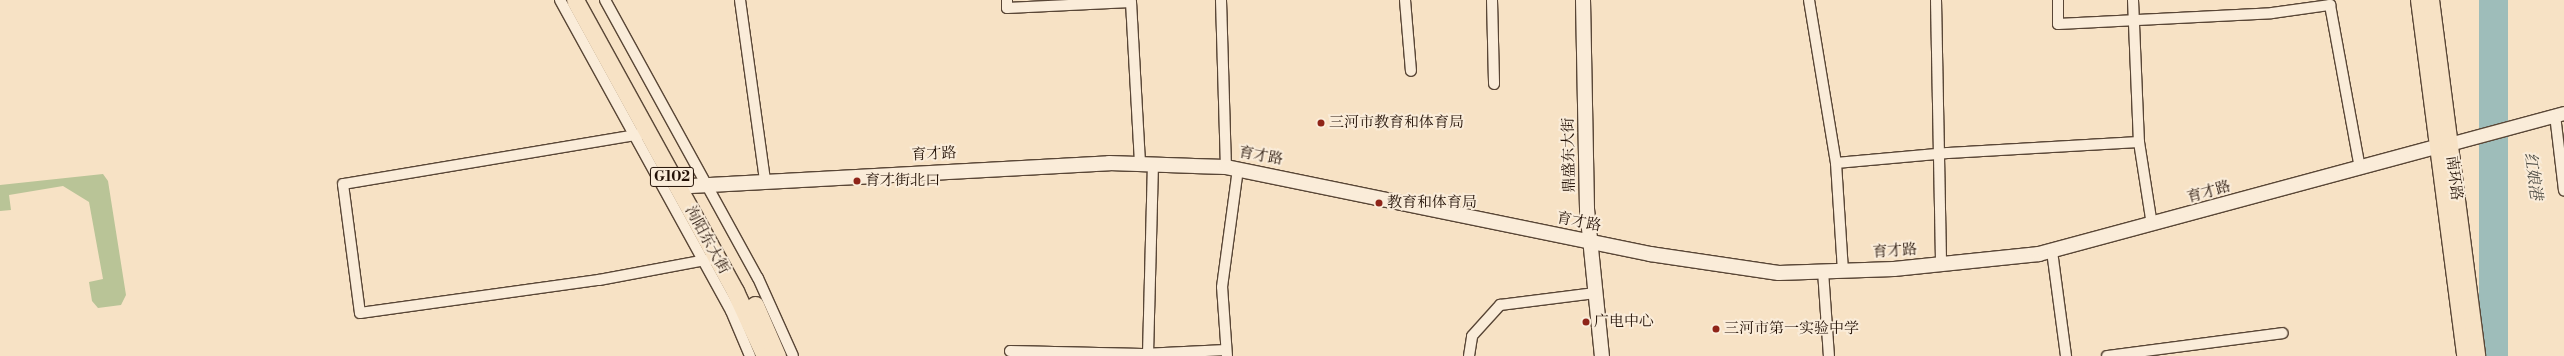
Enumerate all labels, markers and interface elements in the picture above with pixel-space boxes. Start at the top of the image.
place label: 三河市教育和体育局 [1329,114,1464,132]
street label: 鼎盛东大街 [1559,117,1579,193]
marker: 三河市教育和体育局 [1316,118,1326,128]
street label: 育才路 [1237,143,1285,169]
street label: 育才路 [911,144,957,164]
water label: 红娘港 [2520,151,2546,201]
street label: 南环路 [2442,155,2466,201]
road number: G102 [649,165,695,189]
place label: 育才街北口 [865,172,940,190]
marker: 育才街北口 [852,176,862,186]
street label: 育才路 [2185,177,2233,207]
place label: 教育和体育局 [1387,194,1477,212]
marker: 教育和体育局 [1374,198,1384,208]
street label: 泃阳东大街 [681,203,733,277]
street label: 育才路 [1555,209,1603,235]
street label: 育才路 [1872,240,1918,262]
place label: 广电中心 [1594,313,1654,331]
marker: 广电中心 [1581,317,1591,327]
place label: 三河市第一实验中学 [1724,320,1859,338]
marker: 三河市第一实验中学 [1711,324,1721,334]

